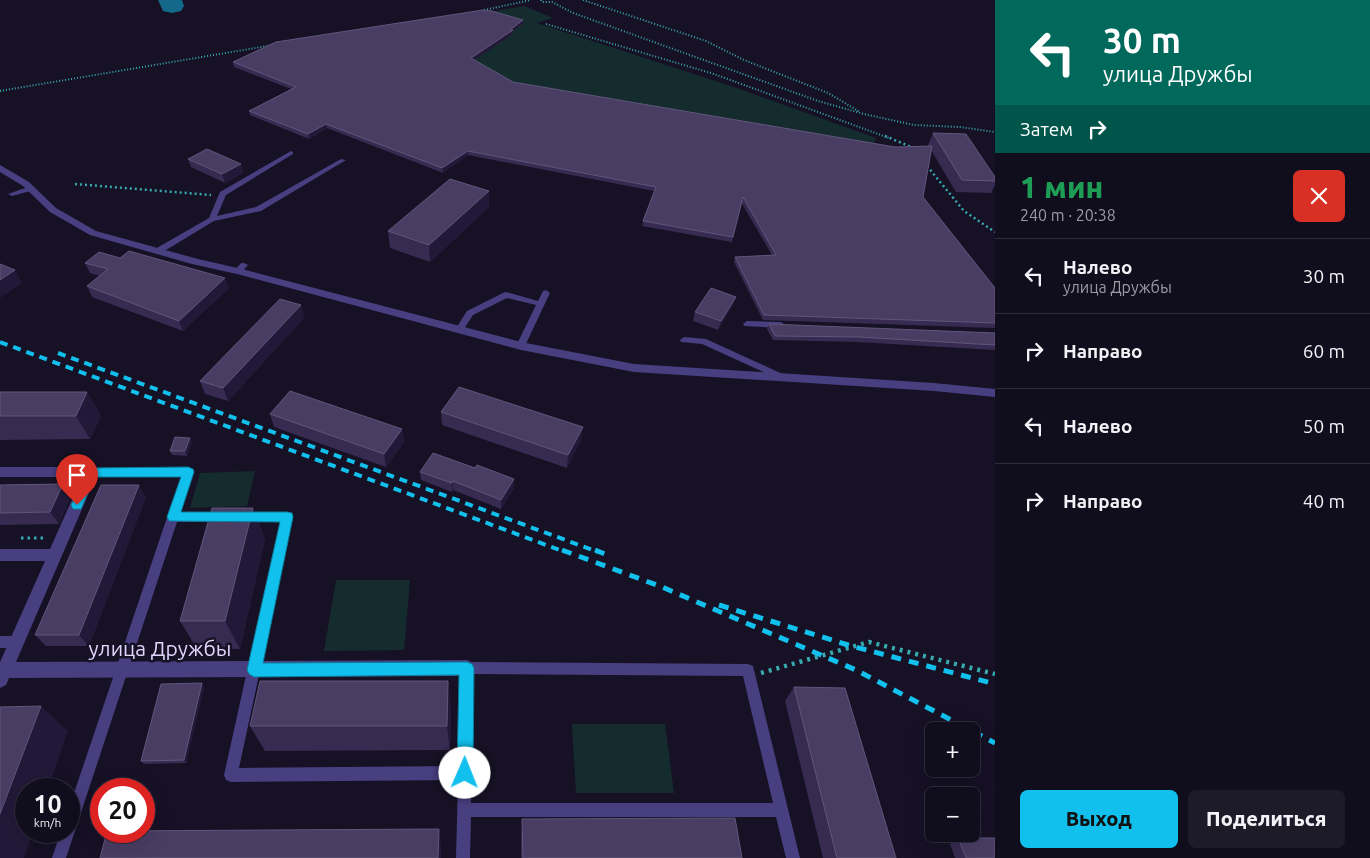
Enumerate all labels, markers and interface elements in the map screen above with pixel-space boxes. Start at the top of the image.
icon: left [1020,20,1085,85]
text: 30 m [1103,20,1181,60]
text: улица Дружбы [1103,61,1253,86]
icon: right [1083,115,1111,143]
text: Затем [1020,118,1073,140]
text: 1 мин [1020,170,1103,204]
button: close [1293,170,1345,222]
text: 240 m · 20:38 [1020,206,1116,224]
text: Налево [1063,256,1132,278]
icon: left [1020,262,1048,290]
text: 30 m [1303,265,1345,287]
text: улица Дружбы [1063,278,1172,296]
icon: right [1020,337,1048,365]
text: Направо [1063,340,1143,362]
text: 60 m [1303,340,1345,362]
icon: left [1020,412,1048,440]
text: Налево [1063,415,1132,437]
text: 50 m [1303,415,1345,437]
pin [56,454,98,505]
icon: arrive [63,461,91,489]
icon: right [1020,487,1048,515]
text: Направо [1063,490,1143,512]
text: 40 m [1303,490,1345,512]
street label: улица Дружбы [89,636,231,660]
map controls [925,722,980,842]
button: + [925,722,980,777]
position arrow [438,746,490,798]
speed limit sign: 20 [90,778,155,843]
button: − [925,787,980,842]
text: 10 [33,790,62,818]
button: Выход [1020,790,1178,848]
button: Поделиться [1188,790,1345,848]
text: km/h [34,816,61,829]

